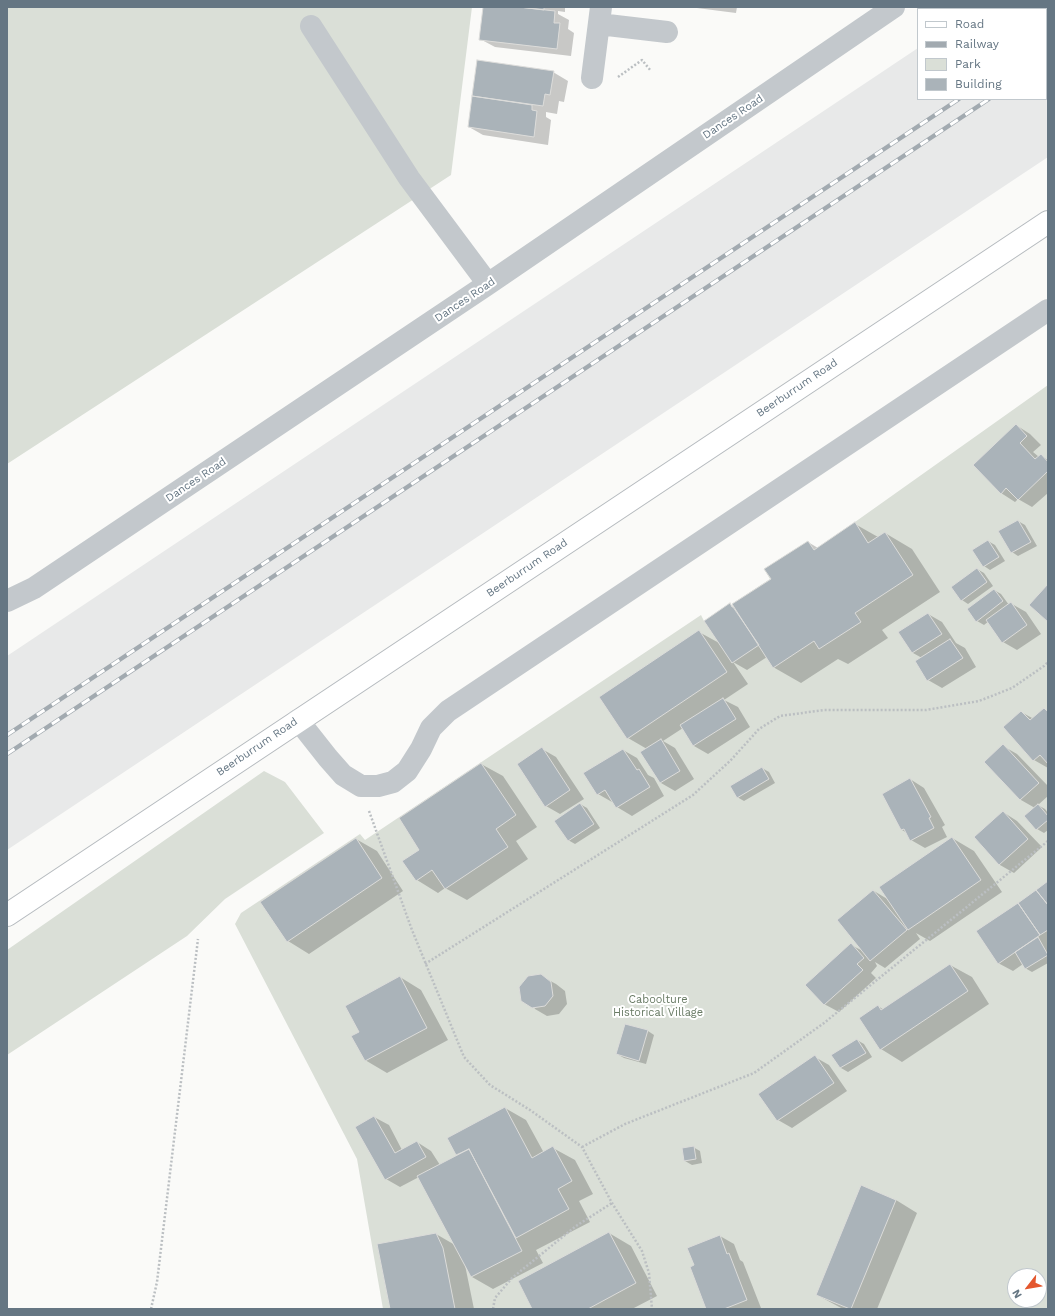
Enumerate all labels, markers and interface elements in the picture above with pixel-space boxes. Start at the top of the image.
legend [917,8,1047,100]
text: Road [955,17,984,31]
text: Railway [955,37,999,51]
text: Park [955,57,981,71]
text: Building [955,77,1002,91]
street label: Dances Road [700,92,766,142]
street label: Dances Road [432,275,498,325]
street label: Beerburrum Road [754,356,840,420]
street label: Dances Road [163,455,229,505]
street label: Beerburrum Road [484,536,570,600]
street label: Beerburrum Road [214,715,300,779]
park label: Caboolture Historical Village [613,993,703,1019]
north arrow [1007,1268,1047,1308]
text: N [1009,1287,1025,1301]

